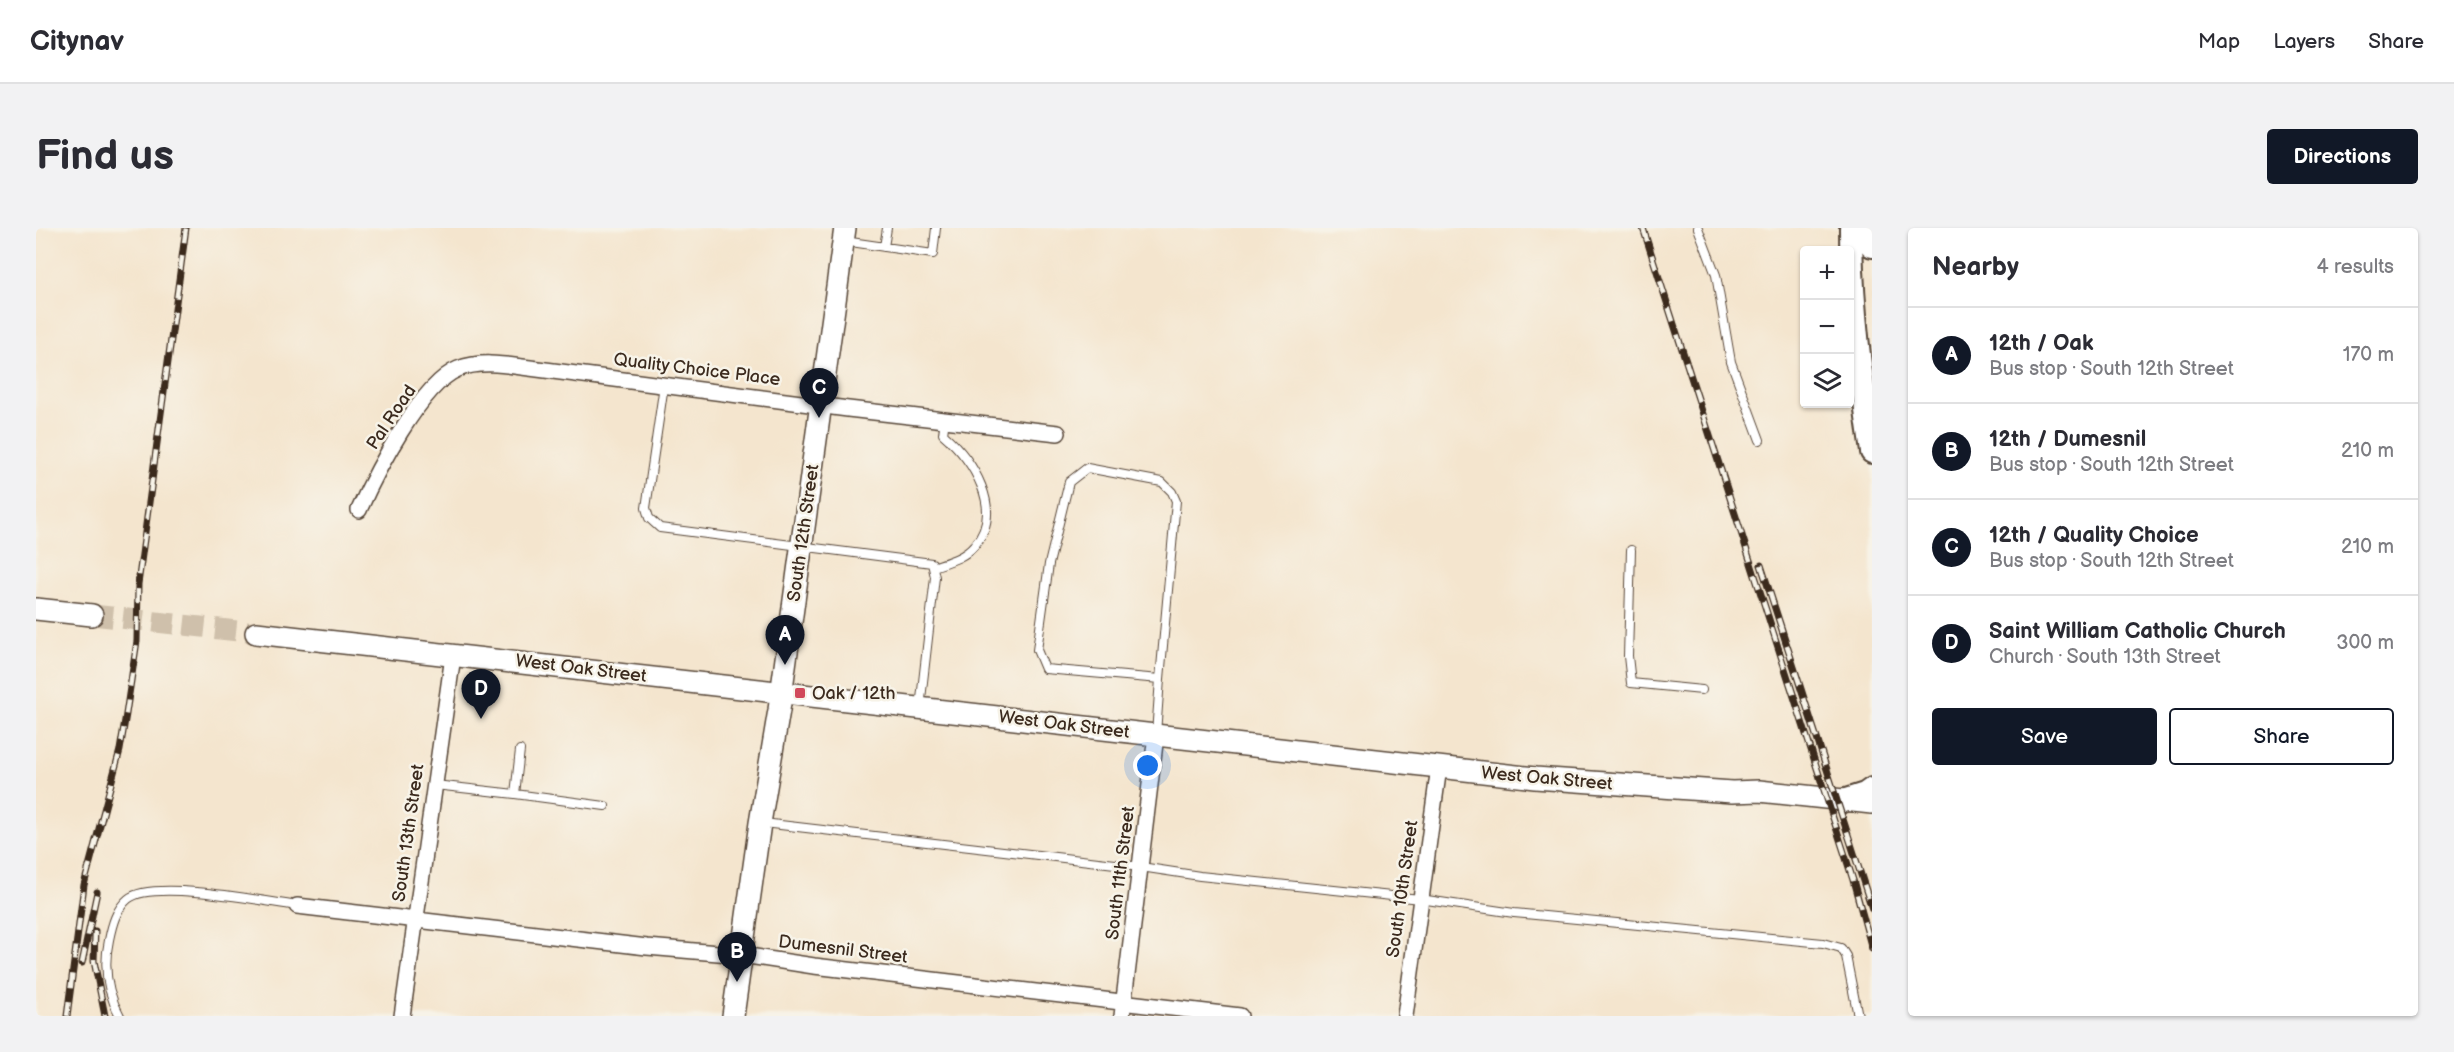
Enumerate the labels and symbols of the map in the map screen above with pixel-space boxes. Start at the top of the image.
street label: Quality Choice Place [612,349,782,390]
pin: C [800,368,838,418]
street label: Pal Road [362,381,421,453]
street label: South 12th Street [783,463,824,603]
pin: A [766,616,804,665]
street label: West Oak Street [514,650,648,687]
pin: D [462,670,500,719]
place label: Oak / 12th [812,683,895,704]
marker: Oak / 12th [793,686,807,700]
street label: West Oak Street [997,706,1131,743]
your location [1133,751,1162,780]
street label: South 13th Street [388,762,429,903]
street label: West Oak Street [1480,762,1614,795]
street label: South 11th Street [1102,804,1139,941]
street label: South 10th Street [1382,819,1423,959]
street label: Dumesnil Street [777,931,909,968]
pin: B [718,932,756,982]

